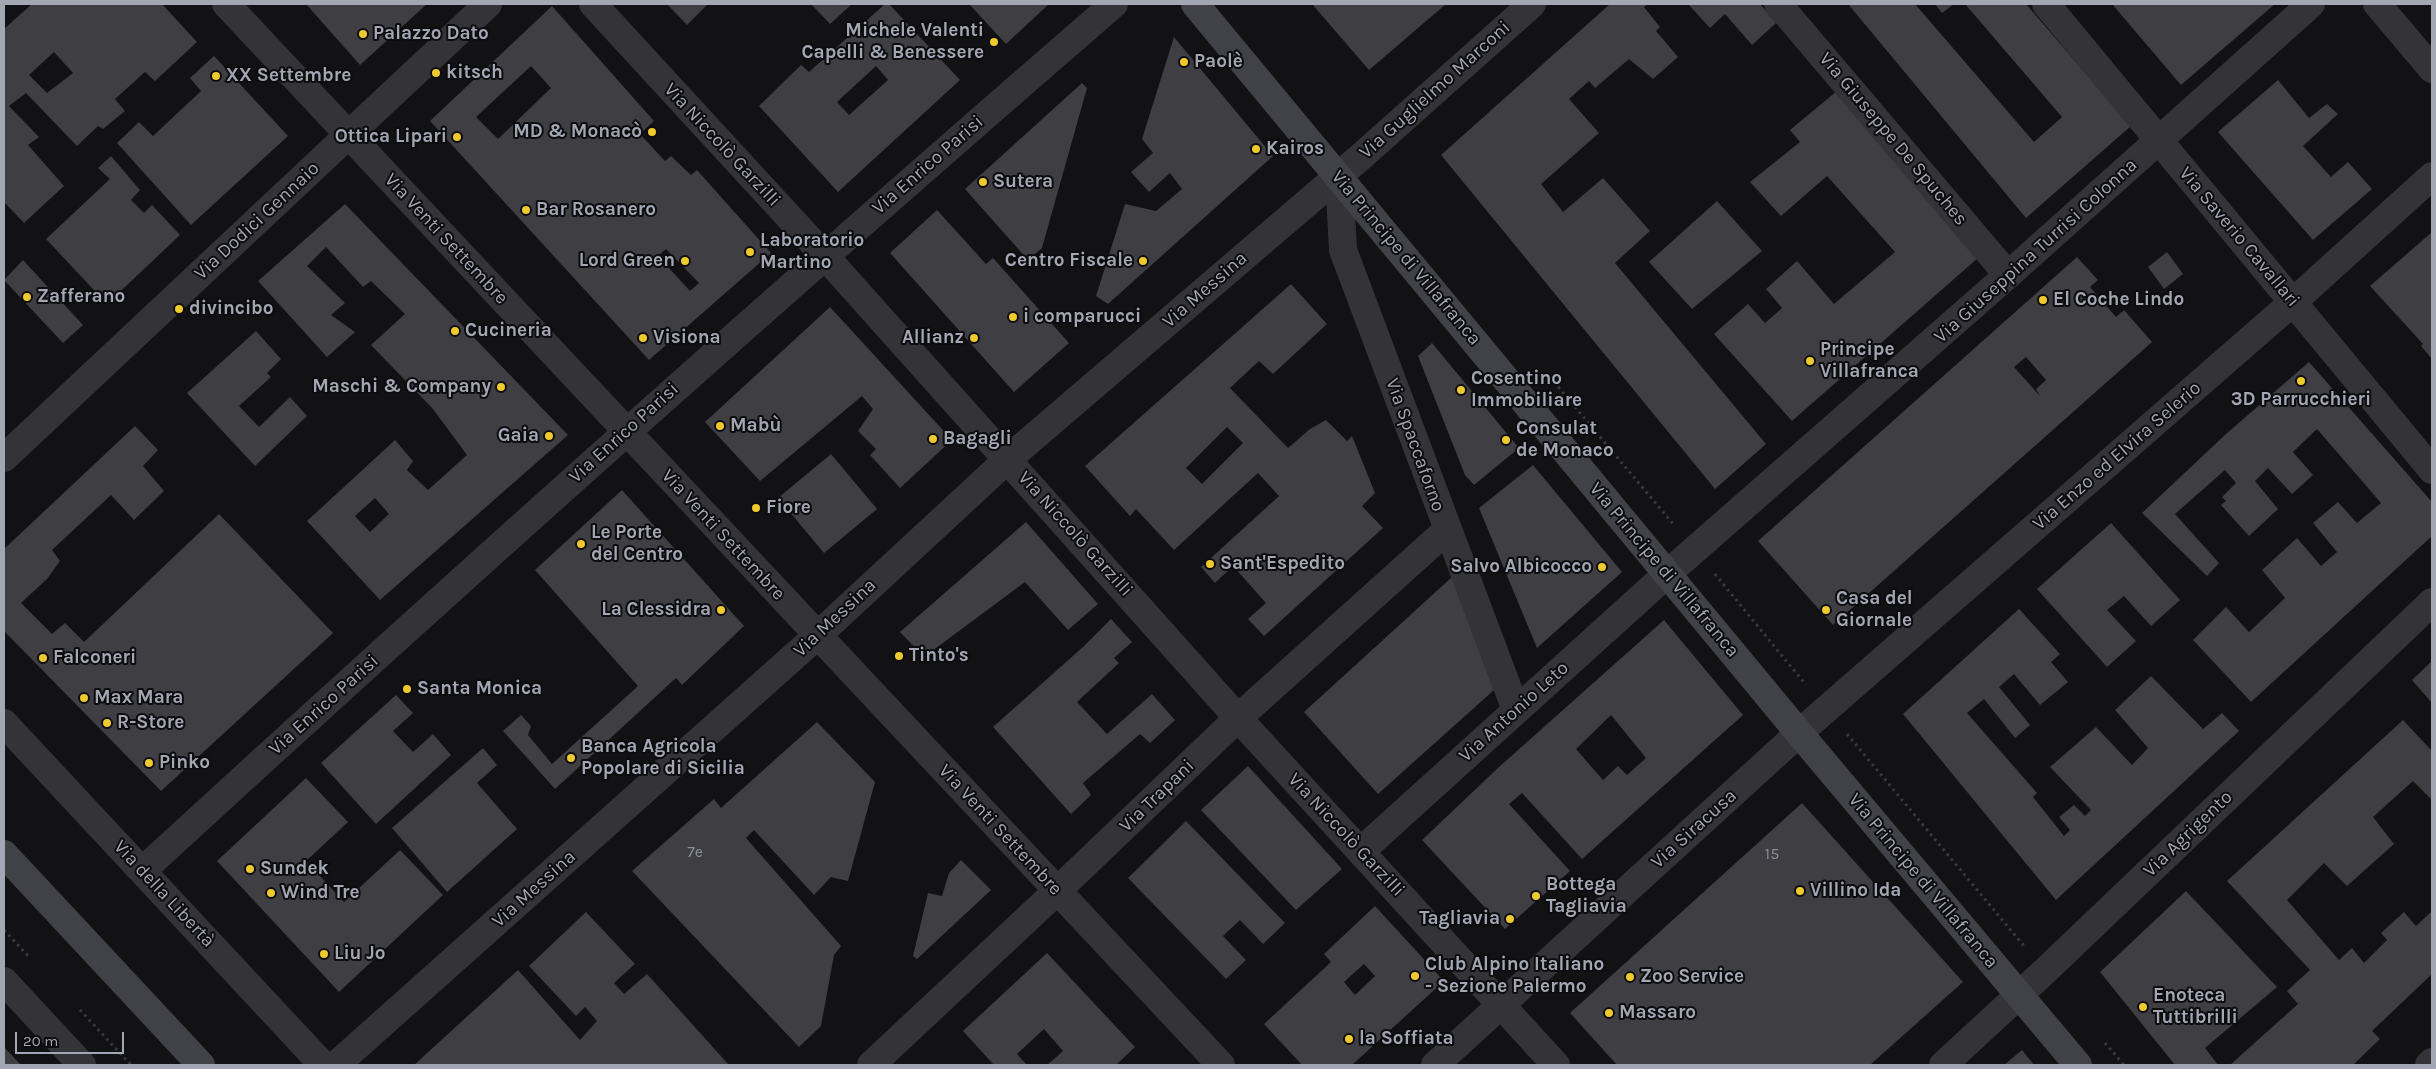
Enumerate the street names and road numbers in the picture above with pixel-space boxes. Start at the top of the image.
street label: Via Guglielmo Marconi [1355,16,1515,164]
street label: Via Giuseppe De Spuches [1814,48,1972,230]
street label: Via Niccolò Garzilli [659,78,785,212]
street label: Via Enrico Parisi [868,111,988,219]
street label: Via Giuseppina Turrisi Colonna [1930,154,2142,348]
street label: Via Dodici Gennaio [190,157,324,285]
street label: Via Saverio Cavallari [2174,162,2304,312]
street label: Via Principe di Villafranca [1326,166,1486,350]
street label: Via Venti Settembre [379,169,513,309]
street label: Via Messina [1158,247,1252,333]
street label: Via Spaccaforno [1380,375,1450,515]
street label: Via Enzo ed Elvira Selerio [2028,377,2206,535]
street label: Via Enrico Parisi [564,378,684,488]
street label: Via Venti Settembre [656,465,790,605]
street label: Via Niccolò Garzilli [1013,467,1137,601]
street label: Via Principe di Villafranca [1584,478,1744,662]
street label: Via Messina [789,574,881,662]
street label: Via Enrico Parisi [264,650,384,760]
street label: Via Antonio Leto [1455,657,1573,767]
street label: Via Trapani [1115,755,1199,837]
street label: Via Venti Settembre [933,760,1067,900]
street label: Via Niccolò Garzilli [1283,768,1409,902]
street label: Via Siracusa [1646,785,1742,873]
street label: Via Agrigento [2139,786,2237,882]
street label: Via Principe di Villafranca [1843,789,2003,973]
street label: Via della Libertà [109,836,219,952]
street label: Via Messina [487,845,581,933]

